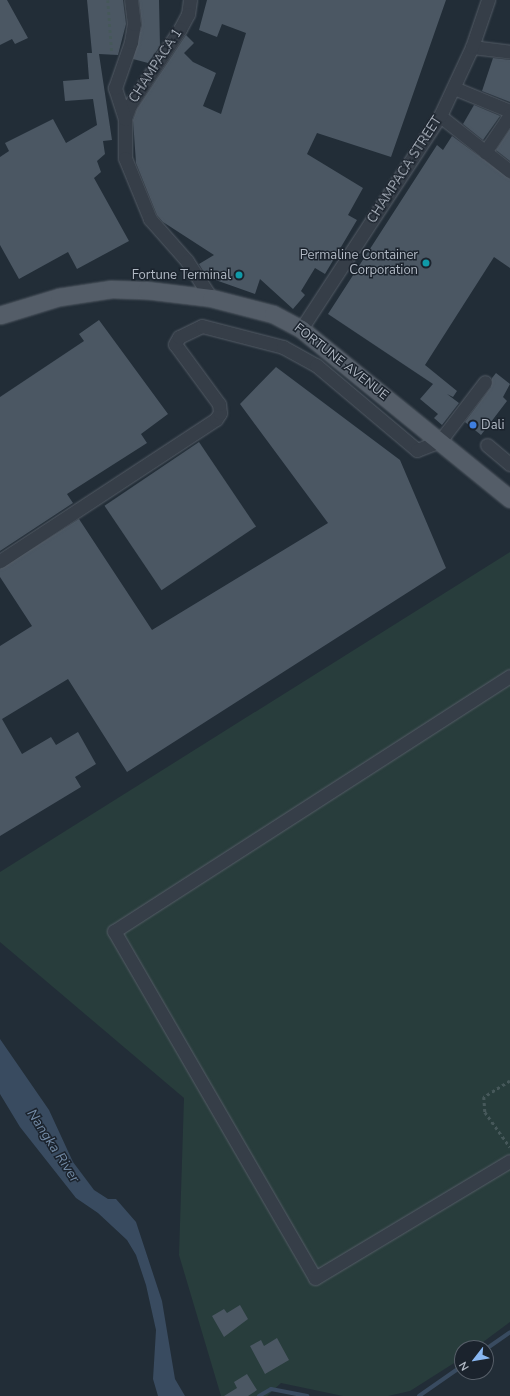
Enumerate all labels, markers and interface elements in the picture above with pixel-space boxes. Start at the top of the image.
street label: CHAMPACA 1 [126,26,186,106]
street label: CHAMPACA STREET [365,114,445,226]
place label: Permaline Container Corporation [300,248,418,279]
marker: Permaline Container Corporation [421,258,431,268]
place label: Fortune Terminal [132,267,231,283]
marker: Fortune Terminal [234,270,244,280]
street label: FORTUNE AVENUE [291,320,391,404]
place label: Dali [481,417,504,433]
marker: Dali [468,420,478,430]
water label: Nangka River [23,1106,83,1186]
north arrow [454,1340,494,1380]
text: N [456,1359,473,1373]

